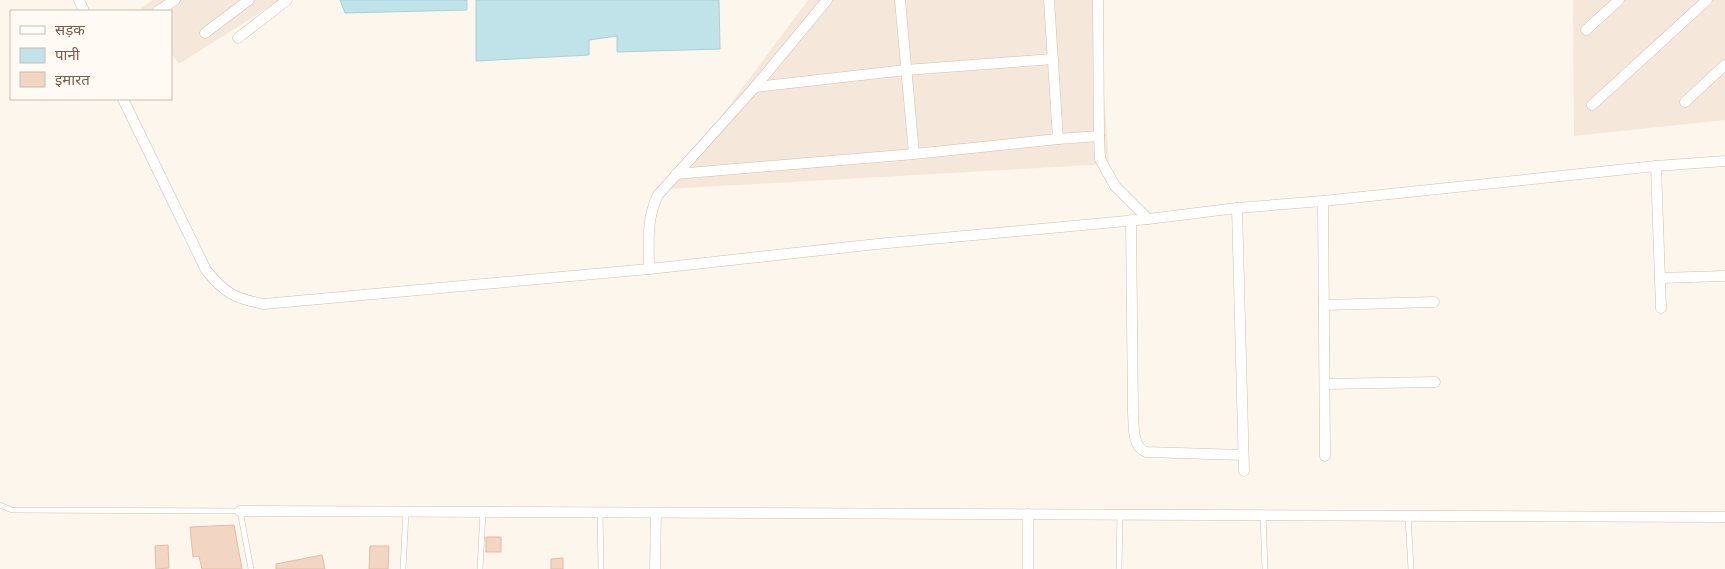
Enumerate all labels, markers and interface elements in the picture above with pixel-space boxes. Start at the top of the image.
legend [10,10,172,100]
text: सड़क [55,20,85,39]
text: पानी [55,45,81,64]
text: इमारत [55,70,90,89]

